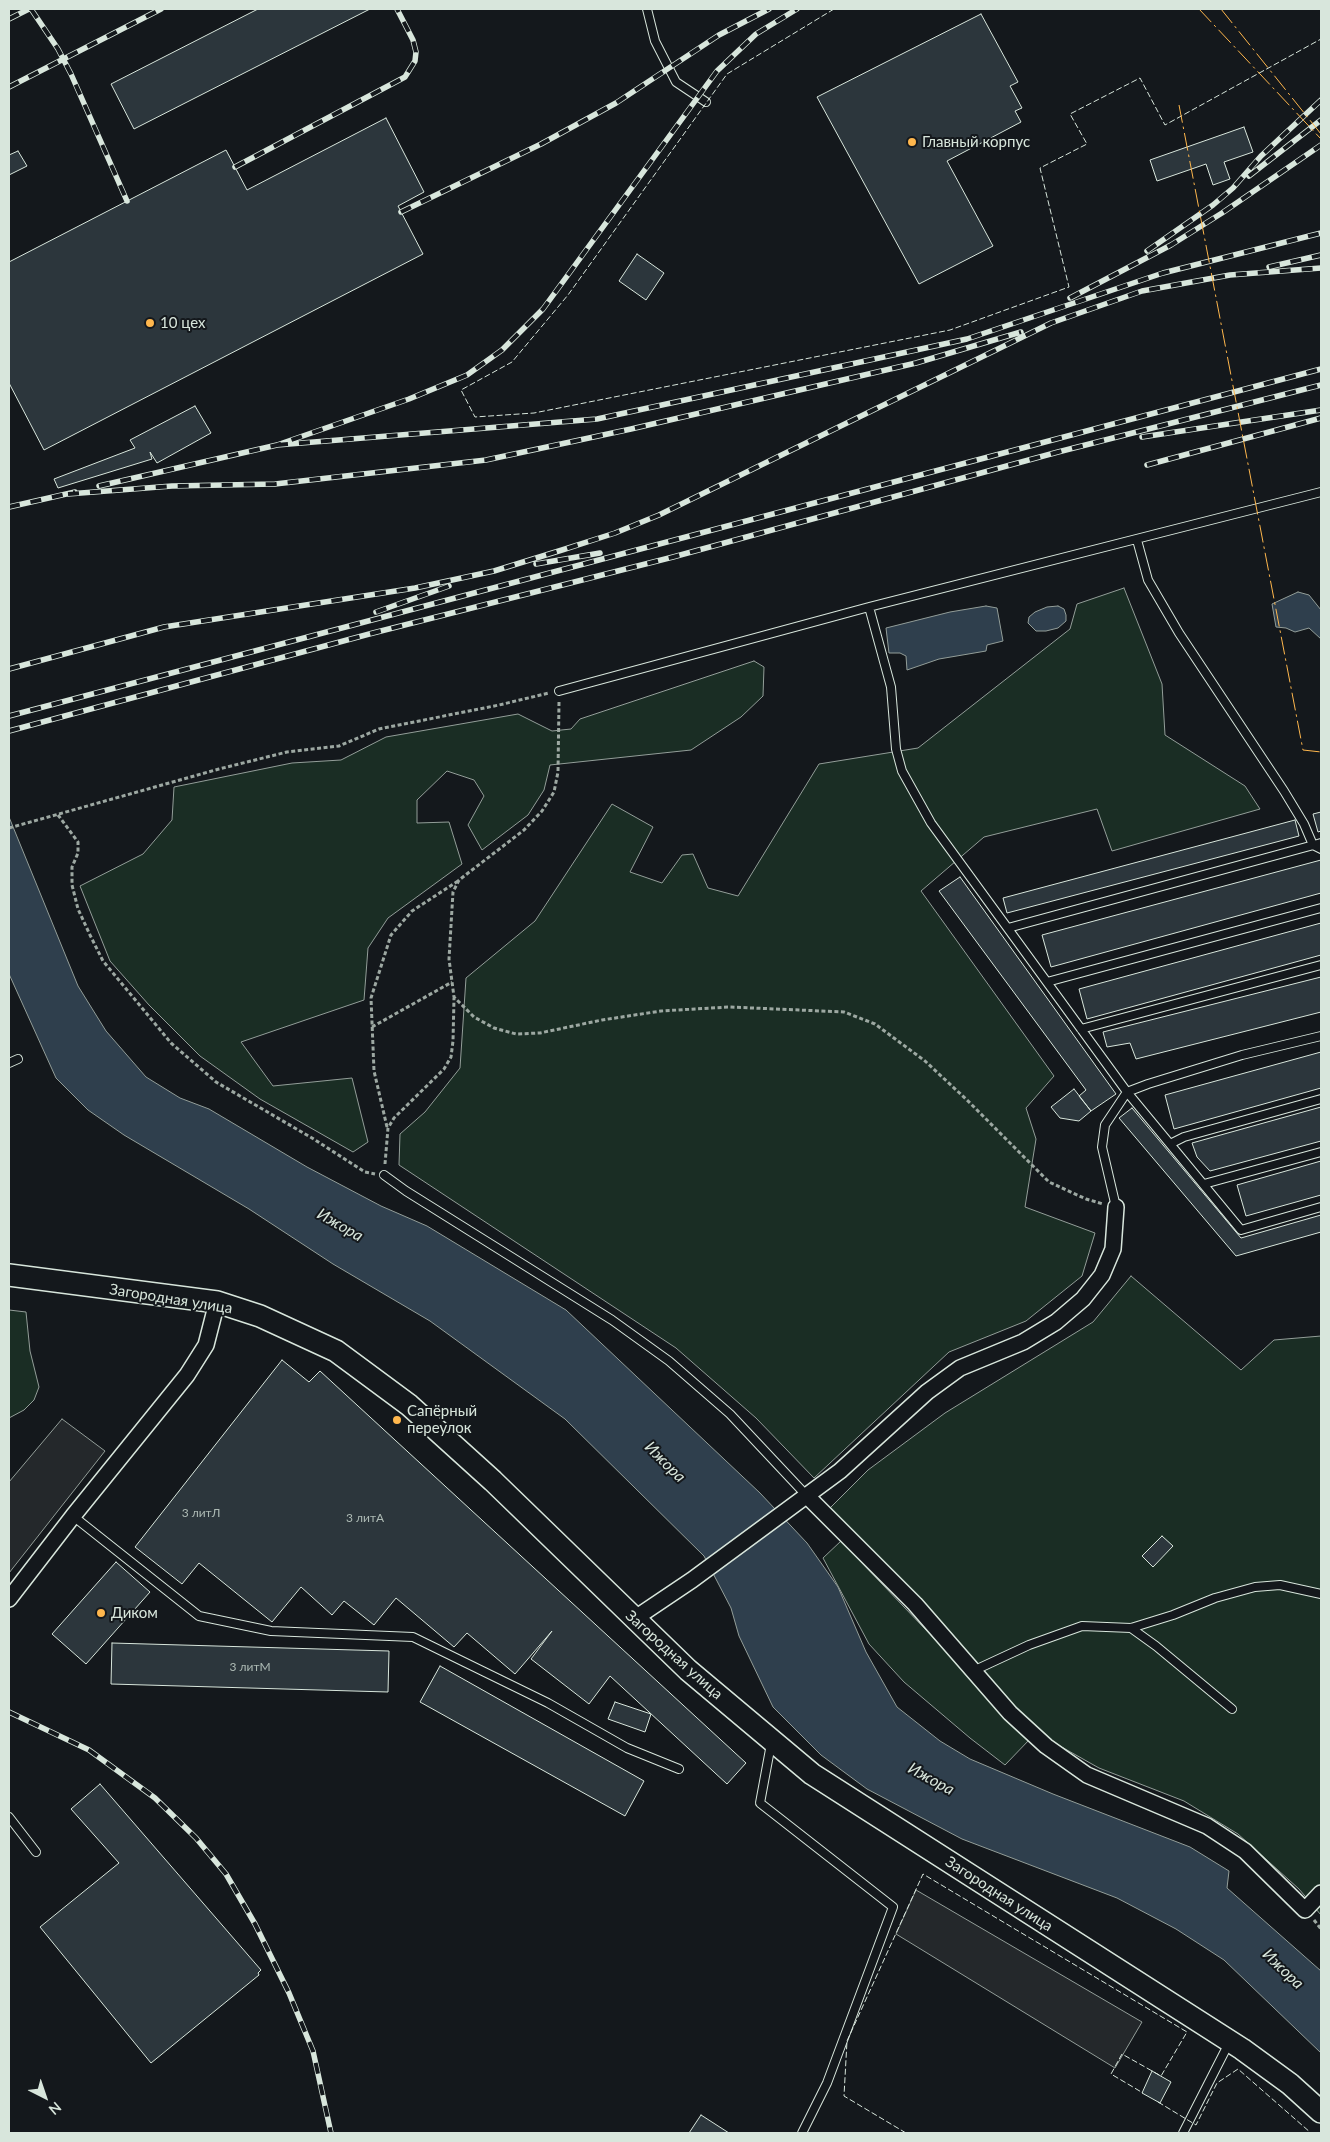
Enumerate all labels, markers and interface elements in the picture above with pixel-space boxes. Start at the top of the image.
place label: Главный корпус [922,133,1030,151]
marker: Главный корпус [906,136,918,148]
place label: 10 цех [160,314,205,332]
marker: 10 цех [144,317,156,329]
water label: Ижора [314,1204,366,1246]
street label: Загородная улица [108,1280,234,1318]
place label: Сапёрный переулок [407,1402,477,1437]
marker: Сапёрный переулок [391,1414,403,1426]
water label: Ижора [641,1438,689,1486]
house number: 3 литЛ [182,1506,220,1520]
house number: 3 литА [346,1511,384,1525]
place label: Диком [111,1604,158,1622]
marker: Диком [95,1607,107,1619]
street label: Загородная улица [622,1607,726,1703]
house number: 3 литМ [229,1660,271,1674]
water label: Ижора [905,1759,957,1799]
street label: Загородная улица [942,1853,1056,1935]
water label: Ижора [1258,1945,1308,1993]
north arrow [20,2072,70,2122]
text: N [46,2099,65,2119]

